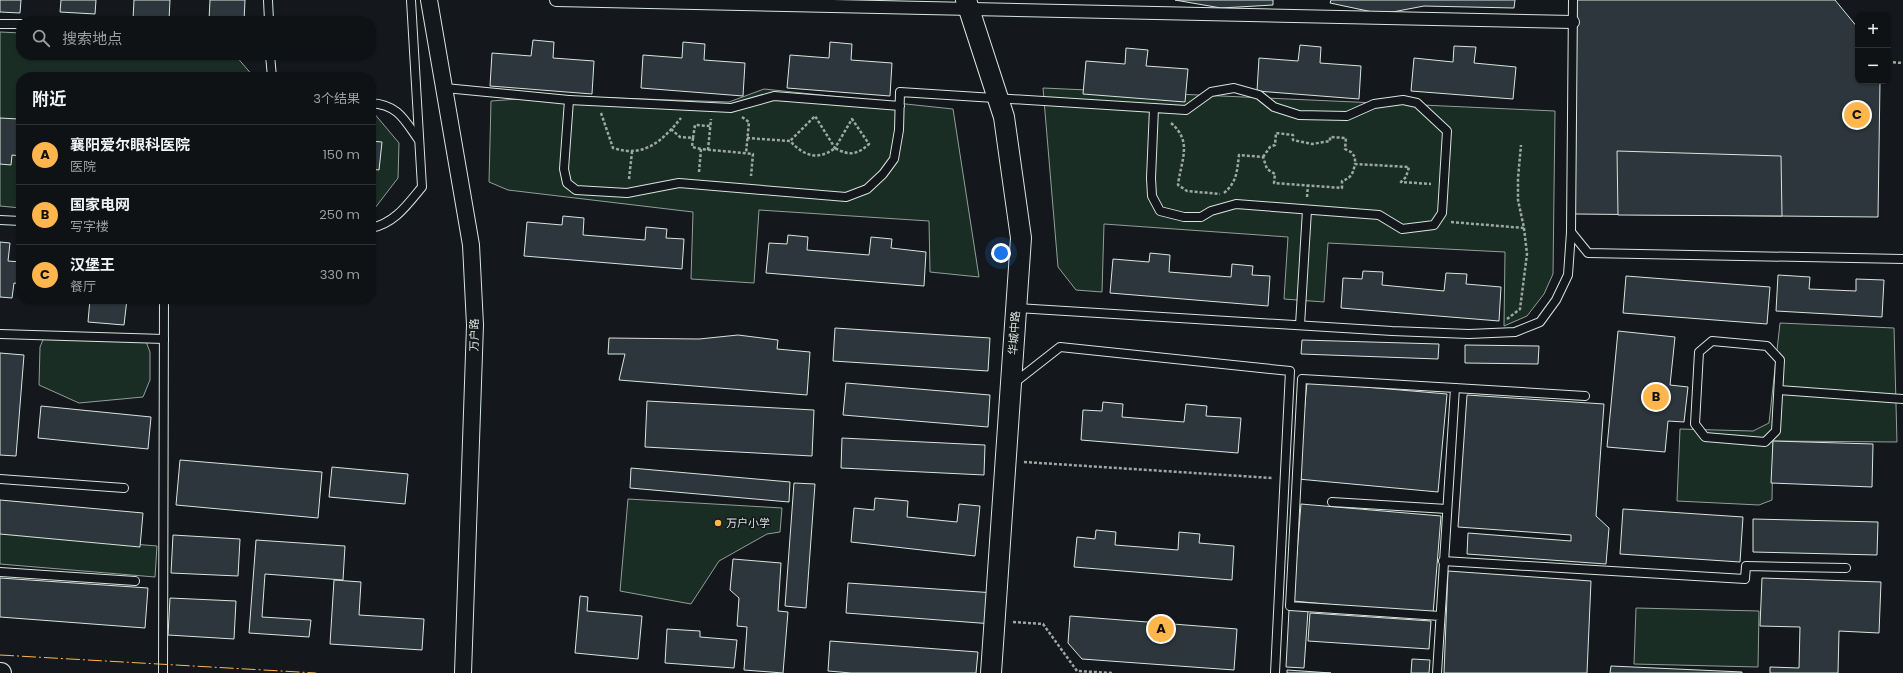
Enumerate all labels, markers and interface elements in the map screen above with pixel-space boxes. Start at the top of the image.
map controls [1855,12,1891,84]
button: + [1855,12,1891,48]
search box [16,16,376,60]
icon: search [30,27,52,49]
text: 搜索地点 [62,28,122,49]
button: − [1855,48,1891,84]
text: 附近 [32,87,66,111]
text: 3个结果 [313,89,360,108]
pin: C [1844,100,1870,130]
text: 襄阳爱尔眼科医院 [70,134,190,155]
text: A [40,145,50,164]
text: 150 m [323,145,360,164]
text: 医院 [70,157,96,176]
text: 国家电网 [70,194,130,215]
text: B [41,205,49,224]
text: 250 m [319,205,360,224]
text: 写字楼 [70,217,109,236]
your location [991,243,1011,263]
text: 汉堡王 [70,254,115,275]
text: C [40,265,50,284]
text: 330 m [320,265,360,284]
text: 餐厅 [70,277,96,296]
street label: 华城中路 [1004,310,1024,356]
street label: 万户路 [466,318,482,352]
pin: B [1643,382,1669,412]
place label: 万户小学 [726,515,770,531]
marker: 万户小学 [713,518,723,528]
pin: A [1148,614,1174,644]

